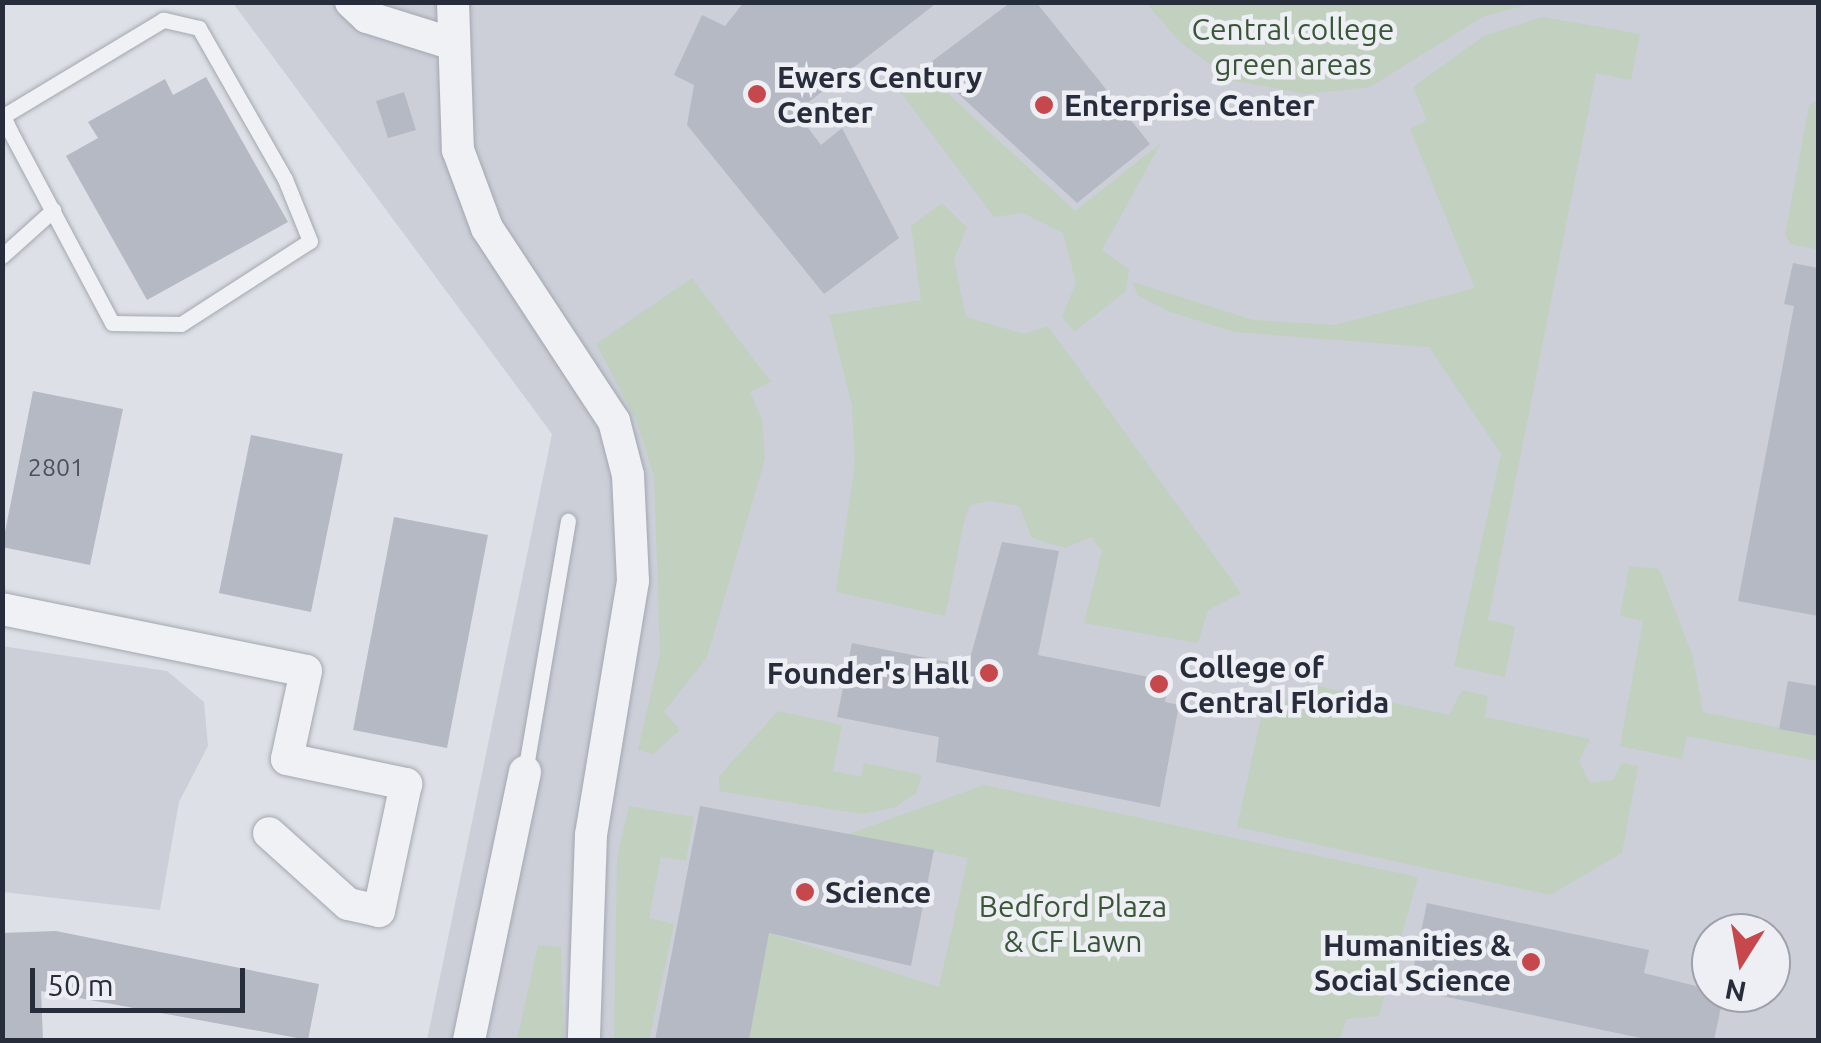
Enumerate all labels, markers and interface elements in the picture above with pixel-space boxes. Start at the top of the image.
park label: Central college green areas [1192,11,1394,82]
place label: Ewers Century Center [777,59,982,130]
marker: Ewers Century Center [746,83,768,105]
place label: Enterprise Center [1064,87,1314,123]
marker: Enterprise Center [1033,94,1055,116]
house number: 2801 [28,452,84,482]
place label: College of Central Florida [1179,649,1389,720]
place label: Founder's Hall [767,655,969,691]
marker: Founder's Hall [978,662,1000,684]
marker: College of Central Florida [1148,673,1170,695]
place label: Science [825,874,931,910]
marker: Science [794,881,816,903]
park label: Bedford Plaza & CF Lawn [979,888,1167,958]
north arrow [1691,913,1791,1013]
place label: Humanities & Social Science [1314,927,1511,998]
scale bar [35,948,250,1010]
marker: Humanities & Social Science [1520,951,1542,973]
text: 50 m [47,968,114,1002]
text: N [1722,974,1749,1008]

